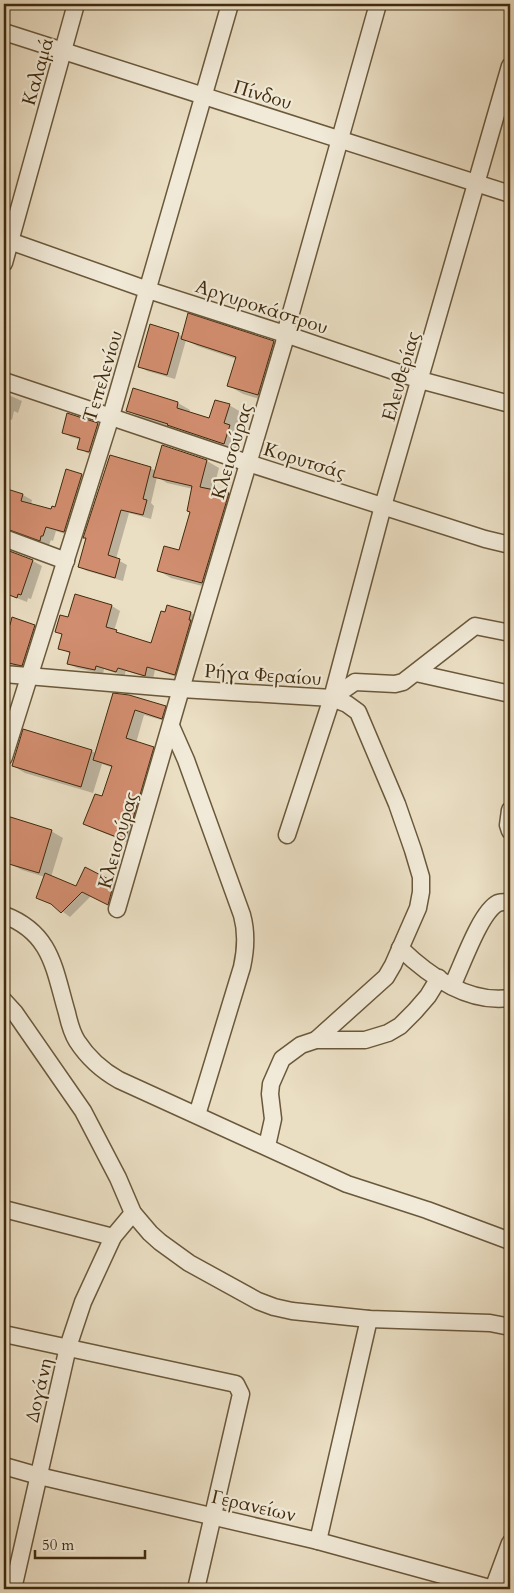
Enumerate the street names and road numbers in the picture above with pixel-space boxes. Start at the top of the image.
street label: Καλαμά [16,34,60,108]
street label: Πίνδου [230,74,295,116]
street label: Αργυροκάστρου [192,273,331,341]
street label: Τεπελενίου [77,327,129,425]
street label: Ελευθερίας [376,328,426,424]
street label: Κλεισούρας [205,400,259,503]
street label: Κορυτσάς [260,436,349,486]
street label: Ρήγα Φεραίου [203,658,322,692]
street label: Κλεισούρας [92,789,144,892]
street label: Δογάνη [19,1356,59,1425]
street label: Γερανείων [209,1484,299,1528]

